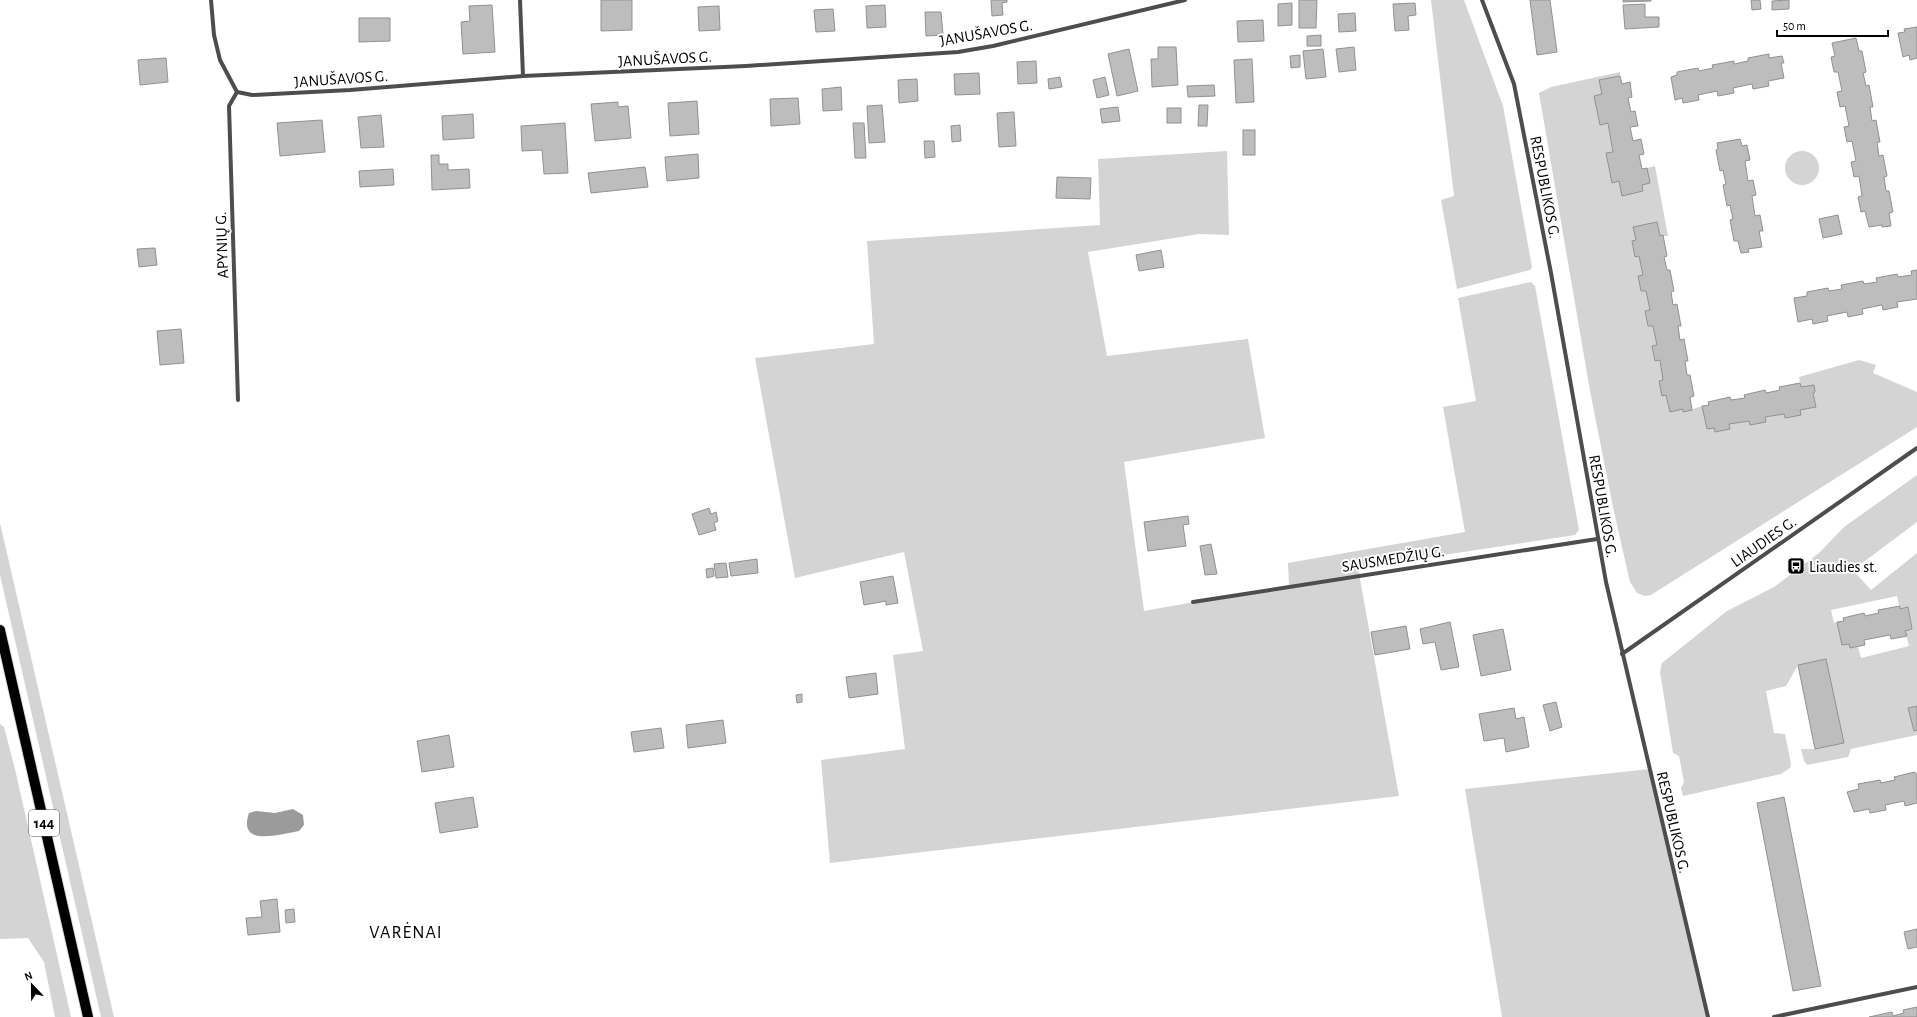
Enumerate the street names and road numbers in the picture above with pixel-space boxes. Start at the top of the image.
street label: JANUŠAVOS G. [938,15,1034,49]
street label: JANUŠAVOS G. [618,47,712,69]
street label: JANUŠAVOS G. [293,66,389,90]
street label: RESPUBLIKOS G. [1527,135,1563,240]
street label: APYNIŲ G. [213,211,231,279]
street label: RESPUBLIKOS G. [1586,454,1620,559]
street label: LIAUDIES G. [1728,514,1799,570]
street label: SAUSMEDŽIŲ G. [1341,541,1445,575]
street label: RESPUBLIKOS G. [1654,770,1693,875]
road number: 144 [29,810,59,836]

